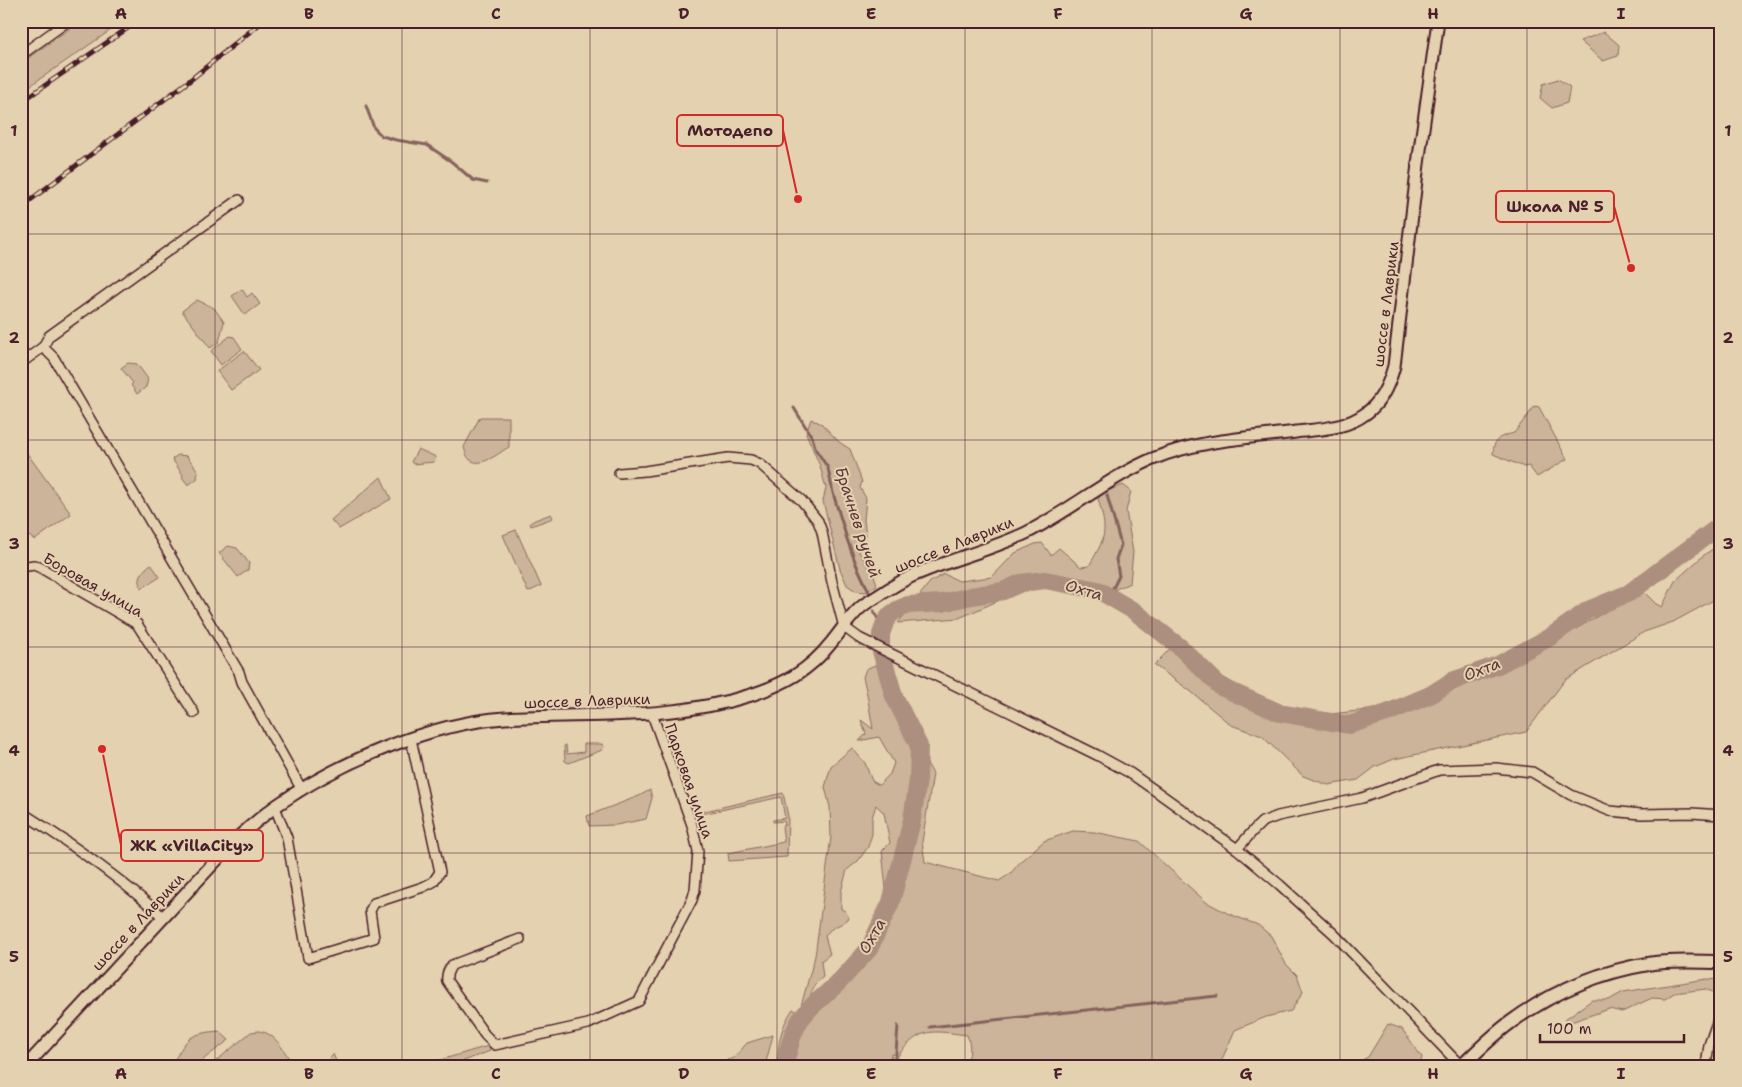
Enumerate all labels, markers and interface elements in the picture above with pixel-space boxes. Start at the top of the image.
text: A [115,3,127,24]
text: B [304,3,314,24]
text: C [491,3,501,24]
text: D [678,3,690,24]
text: E [866,3,876,24]
text: F [1053,3,1063,24]
text: G [1240,3,1253,24]
text: H [1427,3,1439,24]
text: I [1617,3,1626,24]
callout: Мотодепо [677,115,783,146]
text: 1 [10,120,18,141]
text: Мотодепо [687,120,773,141]
text: 1 [1724,120,1732,141]
callout: Школа № 5 [1496,191,1614,222]
text: Школа № 5 [1506,196,1604,217]
street label: шоссе в Лаврики [1368,240,1404,368]
text: 2 [8,327,20,348]
text: 2 [1722,327,1734,348]
water label: Брачнев ручей [830,464,886,580]
street label: шоссе в Лаврики [892,512,1017,578]
text: 3 [8,533,20,554]
text: 3 [1722,533,1734,554]
street label: Боровая улица [39,548,147,622]
water label: Охта [1063,575,1105,605]
water label: Охта [1461,652,1503,686]
street label: шоссе в Лаврики [523,689,651,713]
street label: Парковая улица [660,721,718,842]
text: 4 [8,740,20,761]
text: 4 [1722,740,1734,761]
callout: ЖК «VillaCity» [121,830,263,861]
text: ЖК «VillaCity» [130,835,254,856]
street label: шоссе в Лаврики [88,869,189,975]
water label: Охта [853,914,891,958]
text: 5 [9,946,19,967]
text: 5 [1723,946,1733,967]
scale bar [1540,1012,1683,1044]
text: 100 m [1547,1019,1592,1039]
text: A [115,1063,127,1084]
text: B [304,1063,314,1084]
text: C [491,1063,501,1084]
text: D [678,1063,690,1084]
text: E [866,1063,876,1084]
text: F [1053,1063,1063,1084]
text: G [1240,1063,1253,1084]
text: H [1427,1063,1439,1084]
text: I [1617,1063,1626,1084]

